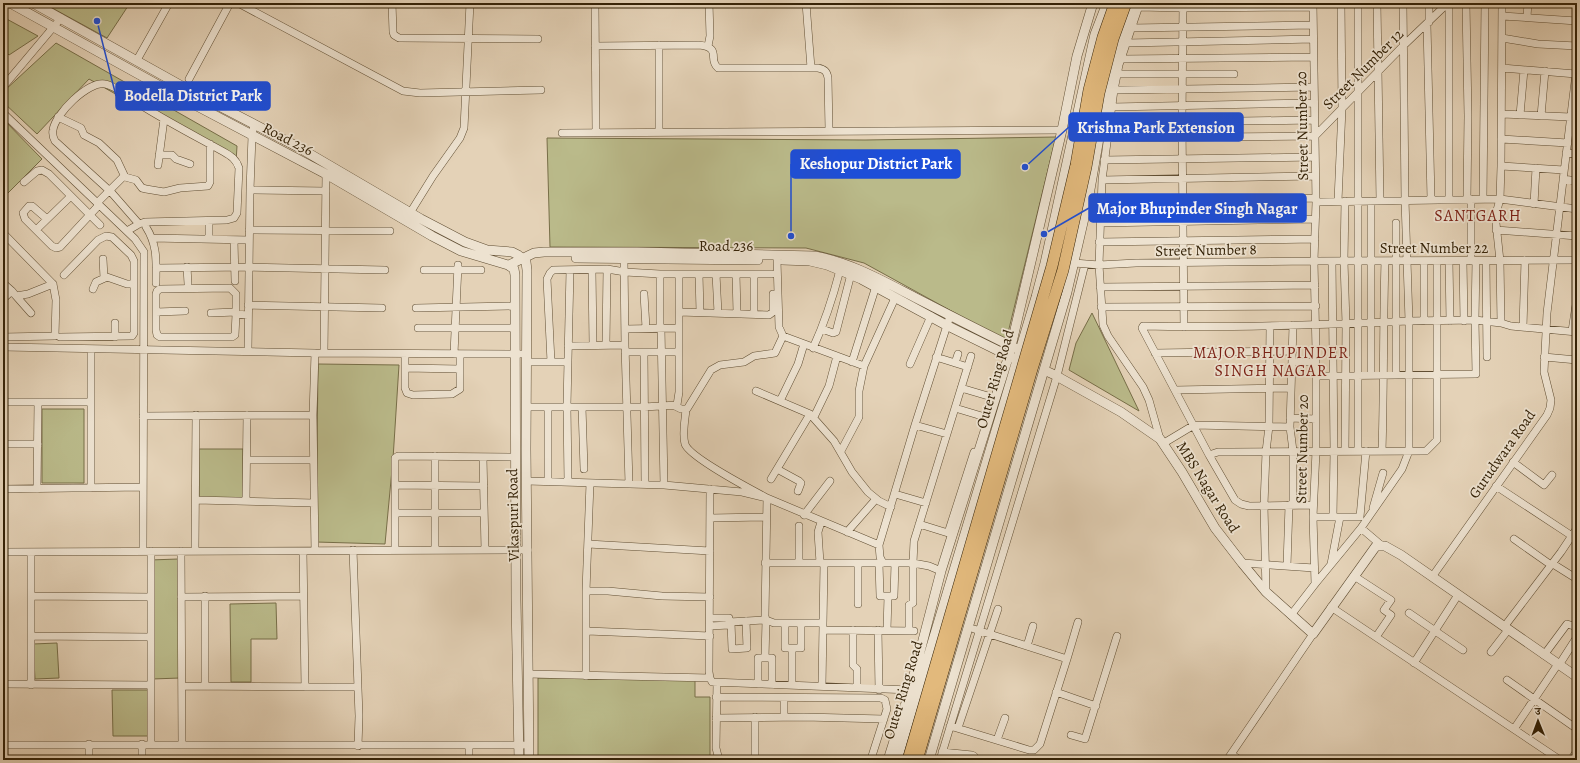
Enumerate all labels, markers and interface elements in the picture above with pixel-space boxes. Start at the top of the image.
street label: Street Number 12 [1318,24,1408,114]
street label: Street Number 20 [1291,71,1313,181]
callout: Bodella District Park [116,82,270,110]
text: Bodella District Park [124,85,263,107]
callout: Krishna Park Extension [1069,113,1243,141]
text: Krishna Park Extension [1077,117,1235,139]
street label: Road 236 [259,118,317,160]
callout: Keshopur District Park [791,150,960,178]
text: Keshopur District Park [800,153,953,175]
callout: Major Bhupinder Singh Nagar [1089,194,1306,222]
text: Major Bhupinder Singh Nagar [1096,198,1298,220]
district label: SANTGARH [1434,205,1522,227]
street label: Road 236 [699,236,753,256]
street label: Street Number 22 [1380,238,1488,258]
street label: Street Number 8 [1155,239,1257,261]
street label: Outer Ring Road [971,326,1019,431]
district label: MAJOR BHUPINDER SINGH NAGAR [1193,342,1349,382]
street label: Street Number 20 [1291,394,1313,504]
street label: Gurudwara Road [1464,405,1541,502]
street label: MBS Nagar Road [1172,437,1245,537]
street label: Vikaspuri Road [502,467,524,563]
street label: Outer Ring Road [879,637,928,742]
north arrow [1518,701,1558,741]
text: उ [1534,704,1542,719]

